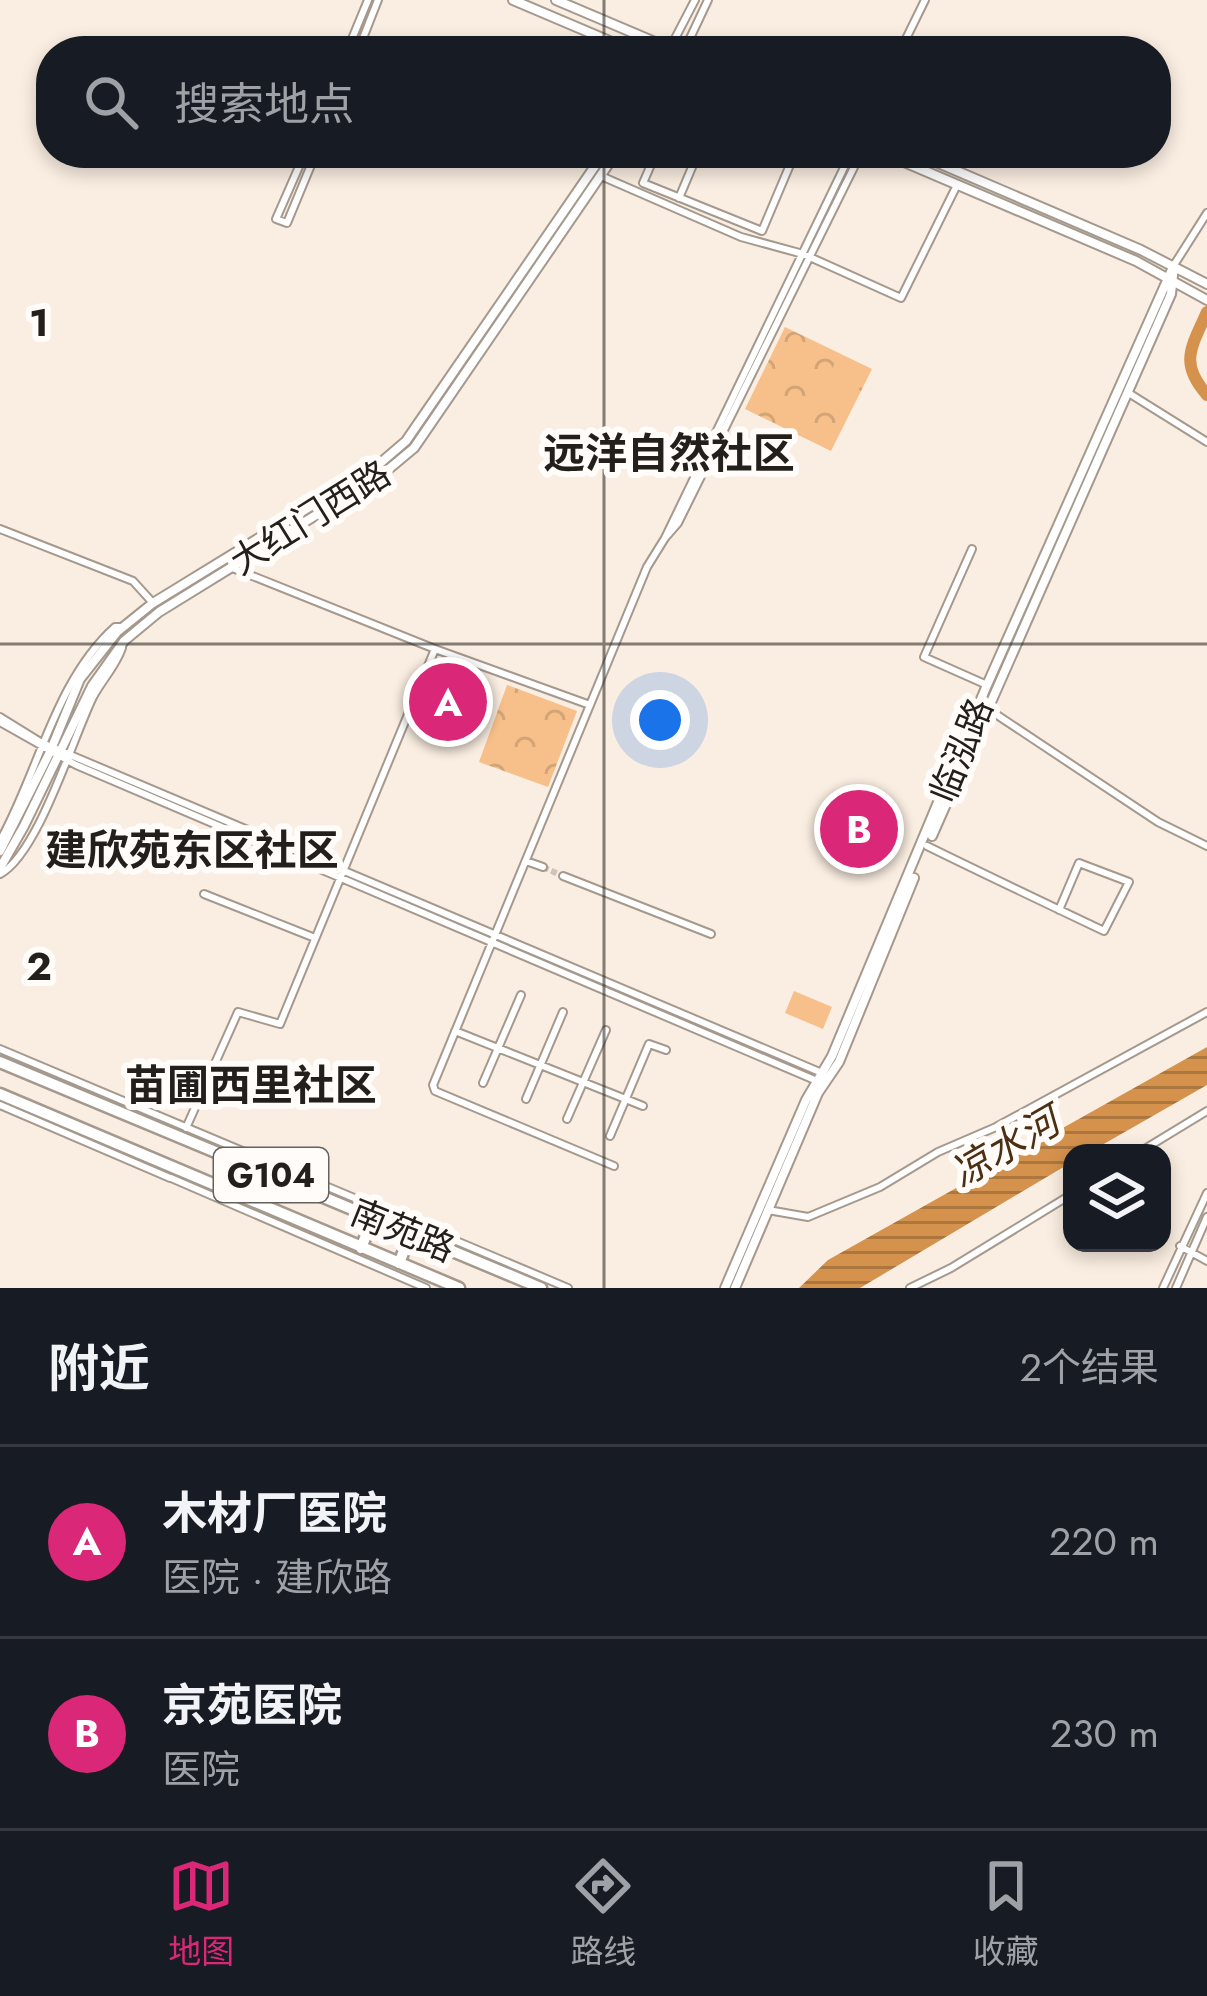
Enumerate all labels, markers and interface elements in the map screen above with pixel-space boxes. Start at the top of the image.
search box [36,36,1171,168]
icon: search [78,69,144,135]
text: 搜索地点 [174,72,354,137]
text: 1 [29,294,49,351]
district label: 远洋自然社区 [543,423,795,484]
street label: 大红门西路 [220,447,400,587]
pin: A [409,657,487,747]
your location [630,690,690,750]
street label: 临泓路 [917,690,1005,810]
pin: B [820,784,898,874]
district label: 建欣苑东区社区 [45,820,339,881]
text: 2 [26,938,52,995]
district label: 苗圃西里社区 [125,1055,377,1116]
water label: 凉水河 [940,1090,1076,1201]
map controls [1063,1144,1171,1252]
button: layers [1063,1144,1171,1252]
road number: G104 [214,1148,328,1202]
street label: 南苑路 [343,1186,463,1274]
text: 附近 [48,1331,150,1405]
text: 2个结果 [1020,1339,1159,1396]
text: 木材厂医院 [162,1481,387,1546]
text: A [73,1513,101,1570]
text: 220 m [1049,1513,1159,1570]
text: 医院 · 建欣路 [162,1549,392,1606]
text: 京苑医院 [162,1673,342,1738]
text: B [74,1705,100,1762]
text: 230 m [1050,1705,1159,1762]
text: 医院 [162,1741,240,1798]
tab: 地图 [168,1853,234,1975]
tab: 路线 [570,1853,636,1975]
tab: 收藏 [973,1853,1039,1975]

